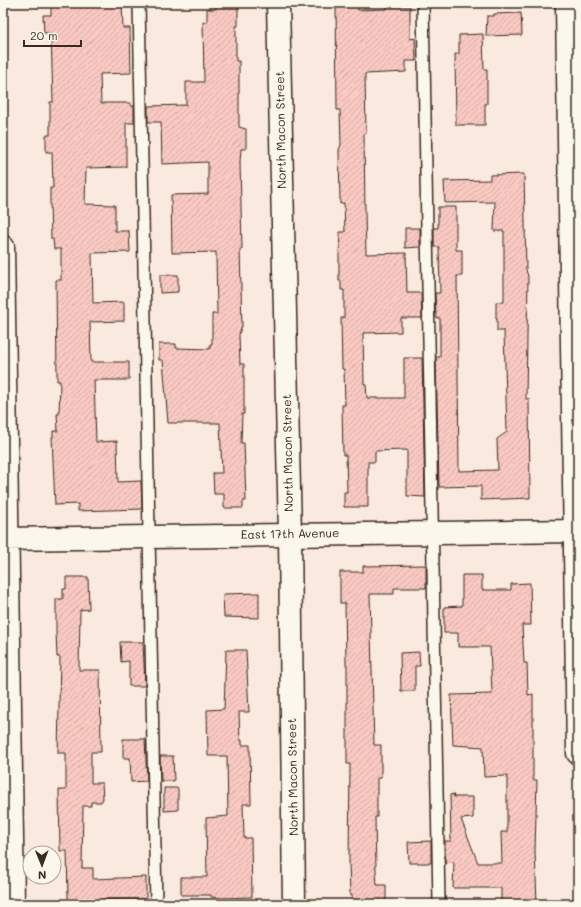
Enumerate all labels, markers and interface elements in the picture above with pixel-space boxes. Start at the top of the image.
scale bar [24,22,81,48]
text: 20 m [30,27,58,43]
street label: North Macon Street [271,71,289,189]
street label: North Macon Street [278,394,296,512]
street label: East 17th Avenue [240,524,339,542]
street label: North Macon Street [283,718,301,836]
north arrow [22,845,62,885]
text: N [38,868,46,883]

